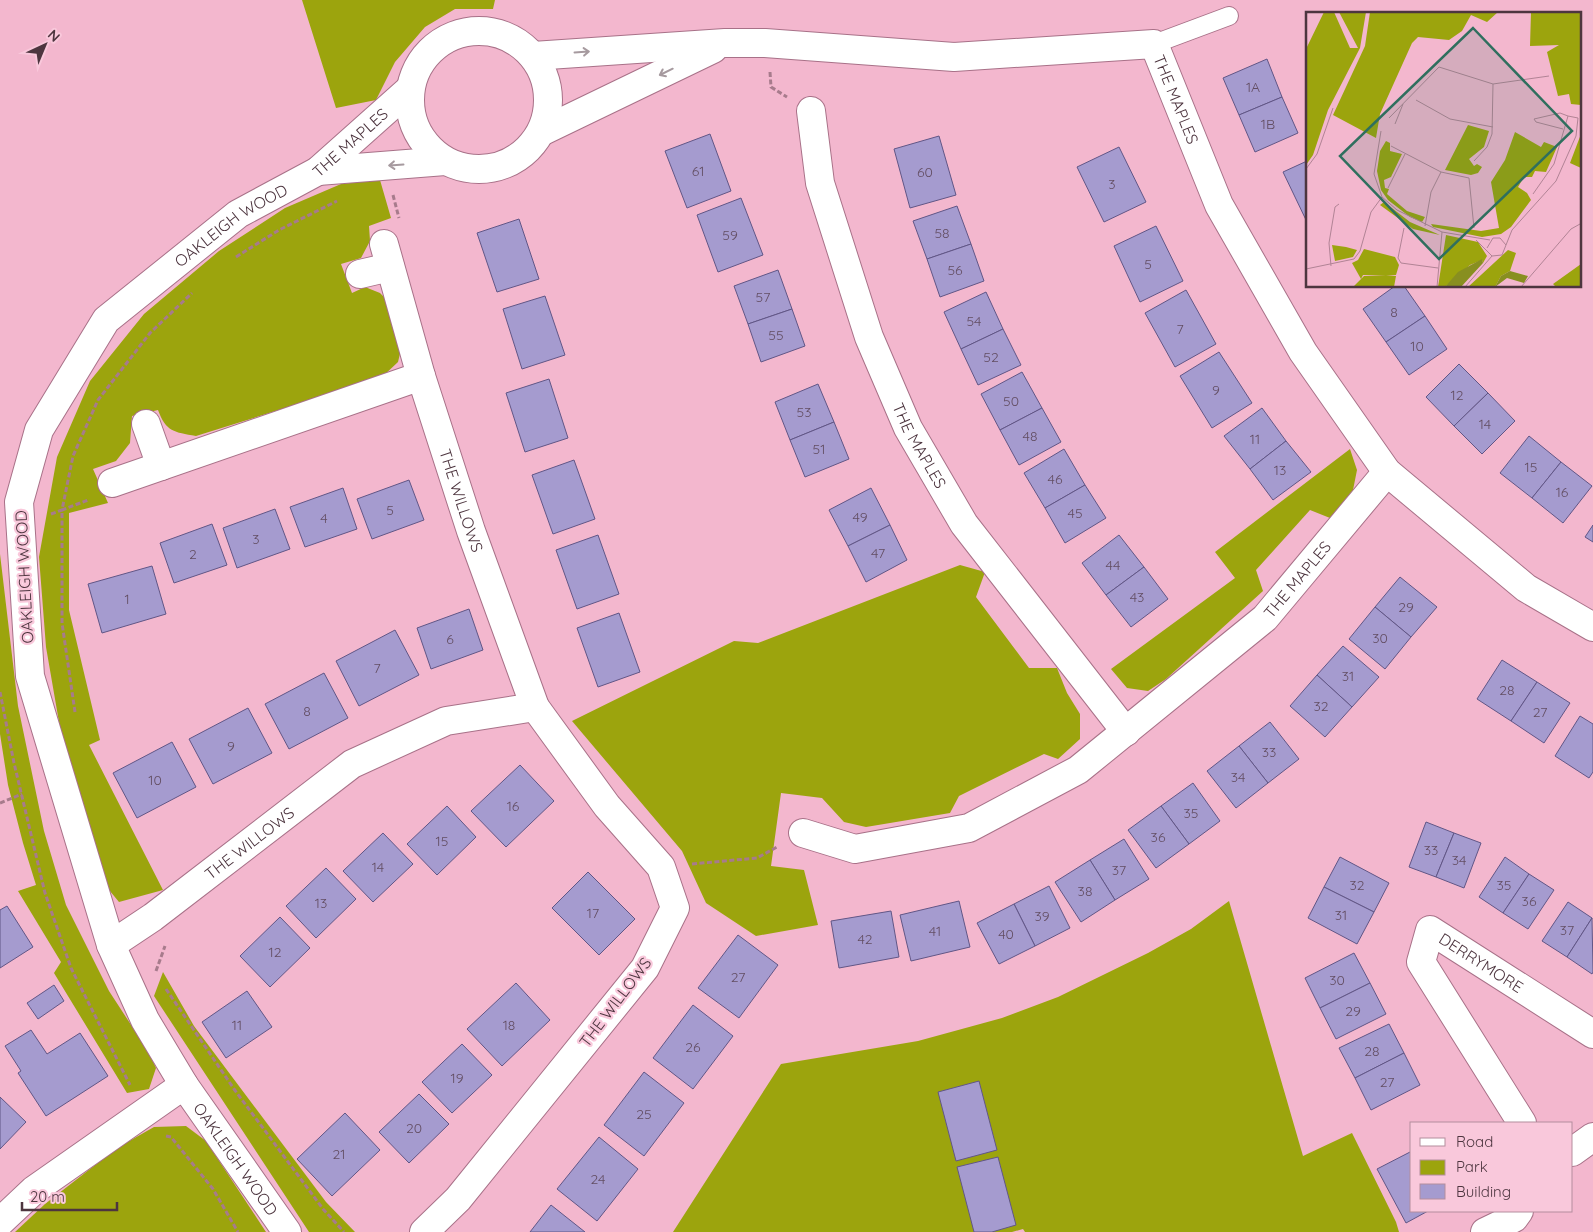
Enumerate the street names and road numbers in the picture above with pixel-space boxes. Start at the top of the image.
street label: THE MAPLES [1149,52,1203,147]
street label: THE MAPLES [308,104,392,181]
street label: OAKLEIGH WOOD [170,179,291,271]
street label: THE MAPLES [888,400,951,492]
street label: THE WILLOWS [435,446,488,555]
street label: OAKLEIGH WOOD [11,510,37,644]
street label: THE MAPLES [1259,537,1335,622]
street label: THE WILLOWS [201,802,298,884]
street label: DERRYMORE [1435,928,1527,997]
street label: THE WILLOWS [575,953,655,1051]
street label: OAKLEIGH WOOD [189,1098,282,1219]

